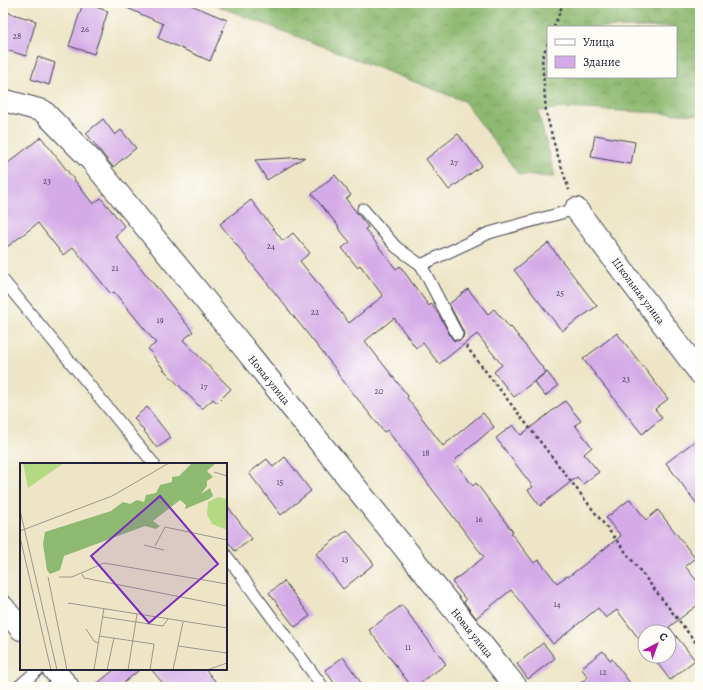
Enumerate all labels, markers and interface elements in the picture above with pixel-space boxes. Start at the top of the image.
house number: 26 [81,23,89,35]
legend [547,26,677,78]
house number: 28 [13,30,21,42]
text: Улица [583,34,615,50]
text: Здание [583,54,620,70]
house number: 27 [450,156,458,168]
house number: 23 [43,175,51,187]
house number: 24 [267,240,275,252]
street label: Школьная улица [608,255,669,328]
house number: 21 [111,262,119,274]
house number: 25 [556,287,564,299]
house number: 22 [311,306,320,318]
house number: 19 [156,314,164,326]
street label: Новая улица [244,352,294,409]
house number: 23 [622,373,630,385]
house number: 17 [201,380,208,392]
house number: 20 [374,385,384,397]
house number: 18 [422,447,430,459]
inset map [20,463,227,670]
house number: 15 [277,476,284,488]
house number: 16 [475,513,483,525]
house number: 13 [342,553,349,565]
house number: 14 [553,598,561,610]
street label: Новая улица [447,605,497,662]
north arrow [637,624,677,664]
text: С [656,629,671,645]
house number: 11 [405,641,411,653]
house number: 12 [599,666,607,678]

